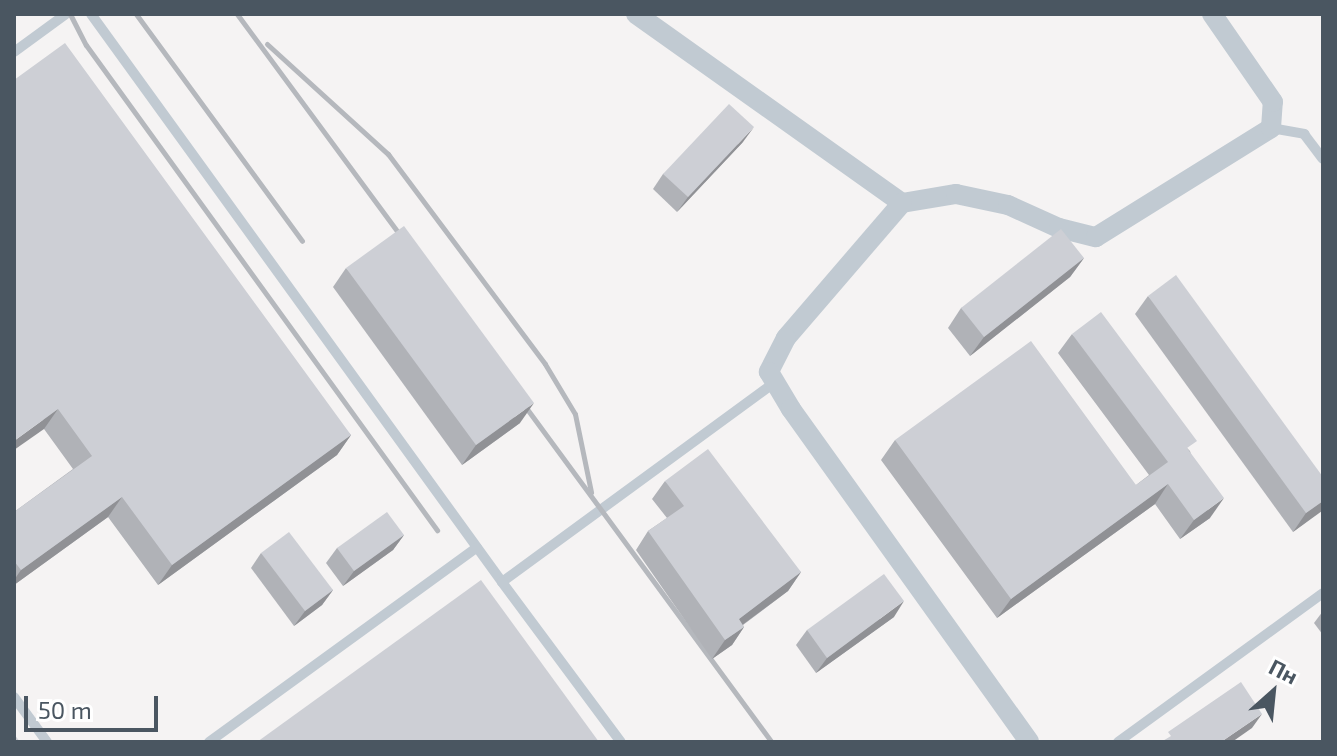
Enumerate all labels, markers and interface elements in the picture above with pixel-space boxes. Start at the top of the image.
north arrow [1233,652,1313,732]
text: Пн [1265,653,1303,689]
scale bar [28,680,162,730]
text: 50 m [38,695,92,724]

